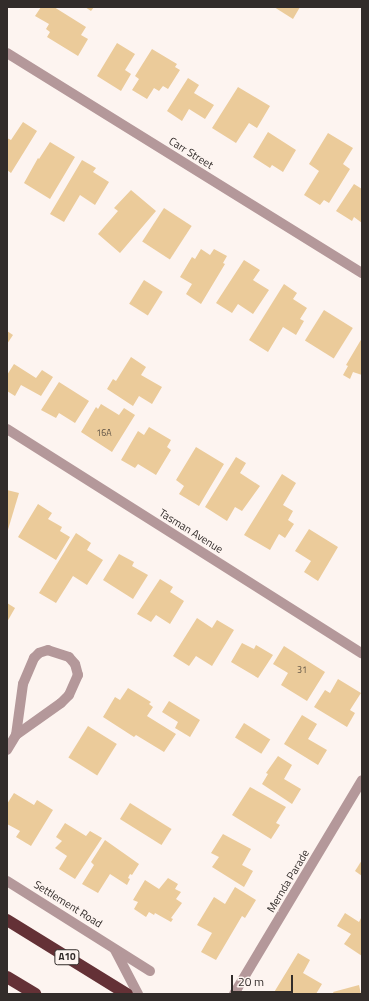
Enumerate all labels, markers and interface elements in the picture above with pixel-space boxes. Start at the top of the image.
street label: Carr Street [166,134,216,172]
house number: 16A [96,428,112,438]
street label: Tasman Avenue [157,506,225,556]
house number: 31 [297,665,307,675]
street label: Mernda Parade [264,847,312,915]
street label: Settlement Road [31,878,105,930]
road number: A10 [54,949,80,965]
scale bar [233,967,295,993]
text: 20 m [238,972,264,991]

